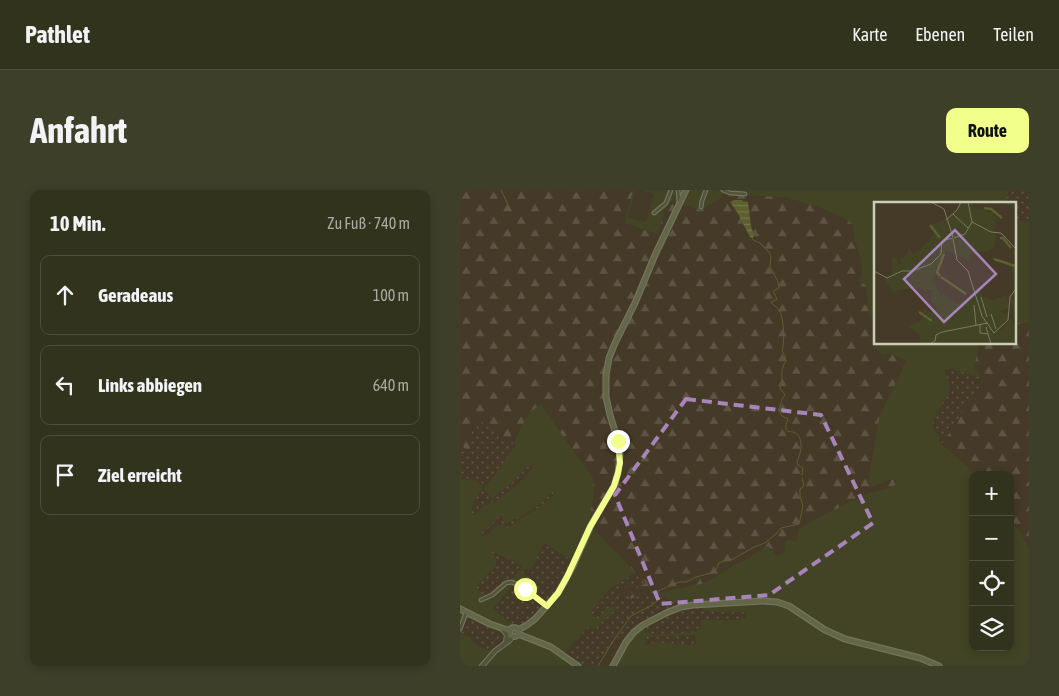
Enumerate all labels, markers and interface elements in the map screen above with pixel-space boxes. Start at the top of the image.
text: Pathlet [25,21,90,48]
text: Karte [852,24,887,45]
text: Ebenen [915,24,965,45]
text: Teilen [993,24,1034,45]
button: Route [946,108,1029,153]
text: Anfahrt [30,110,127,150]
inset map [874,202,1016,345]
text: 10 Min. [50,211,105,235]
text: Zu Fuß · 740 m [327,214,410,232]
icon: ahead [51,281,79,309]
text: Geradeaus [98,284,173,306]
text: 100 m [373,286,409,304]
icon: left [51,371,79,399]
text: Links abbiegen [98,374,202,396]
text: 640 m [373,376,409,394]
route end [607,430,630,453]
icon: arrive [51,461,79,489]
text: Ziel erreicht [98,464,182,486]
map controls [969,471,1014,651]
button: + [969,471,1014,516]
button: − [969,516,1014,561]
button: locate [969,561,1014,606]
route start [514,578,537,601]
button: layers [969,606,1014,651]

